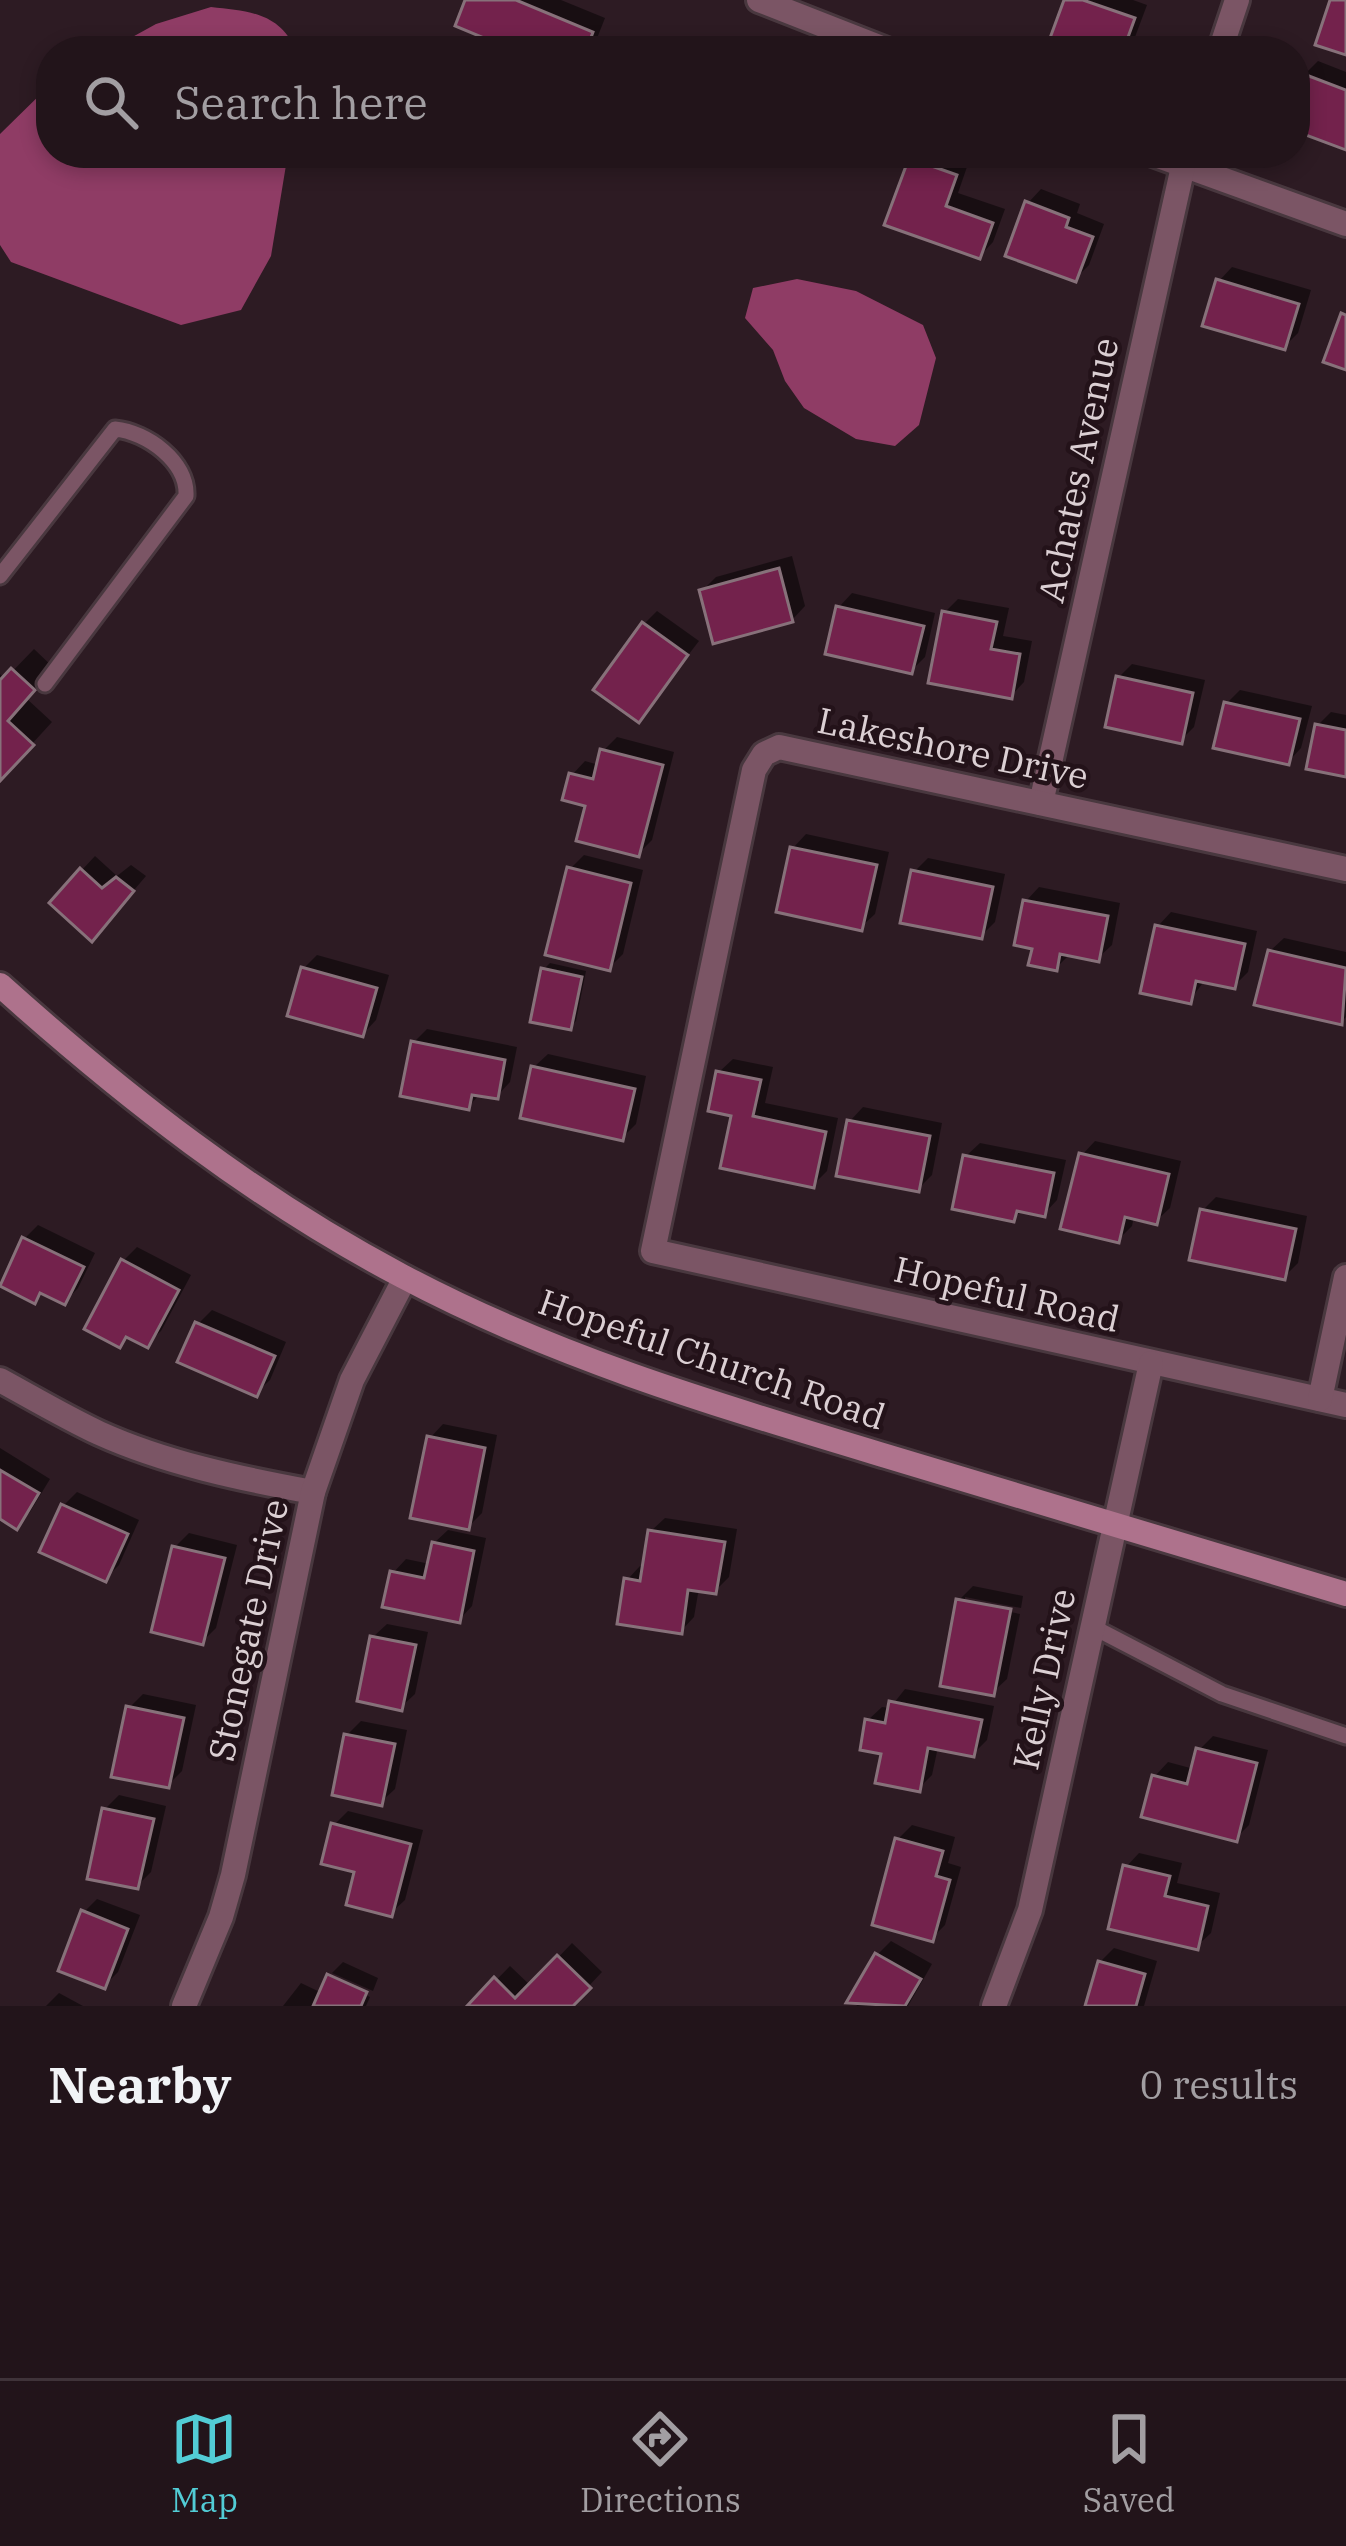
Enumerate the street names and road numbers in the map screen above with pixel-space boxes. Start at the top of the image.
street label: Achates Avenue [1027,333,1128,607]
street label: Lakeshore Drive [813,696,1093,799]
street label: Hopeful Road [890,1245,1124,1342]
street label: Hopeful Church Road [533,1277,892,1440]
street label: Stonegate Drive [197,1495,298,1765]
street label: Kelly Drive [1001,1584,1086,1774]

